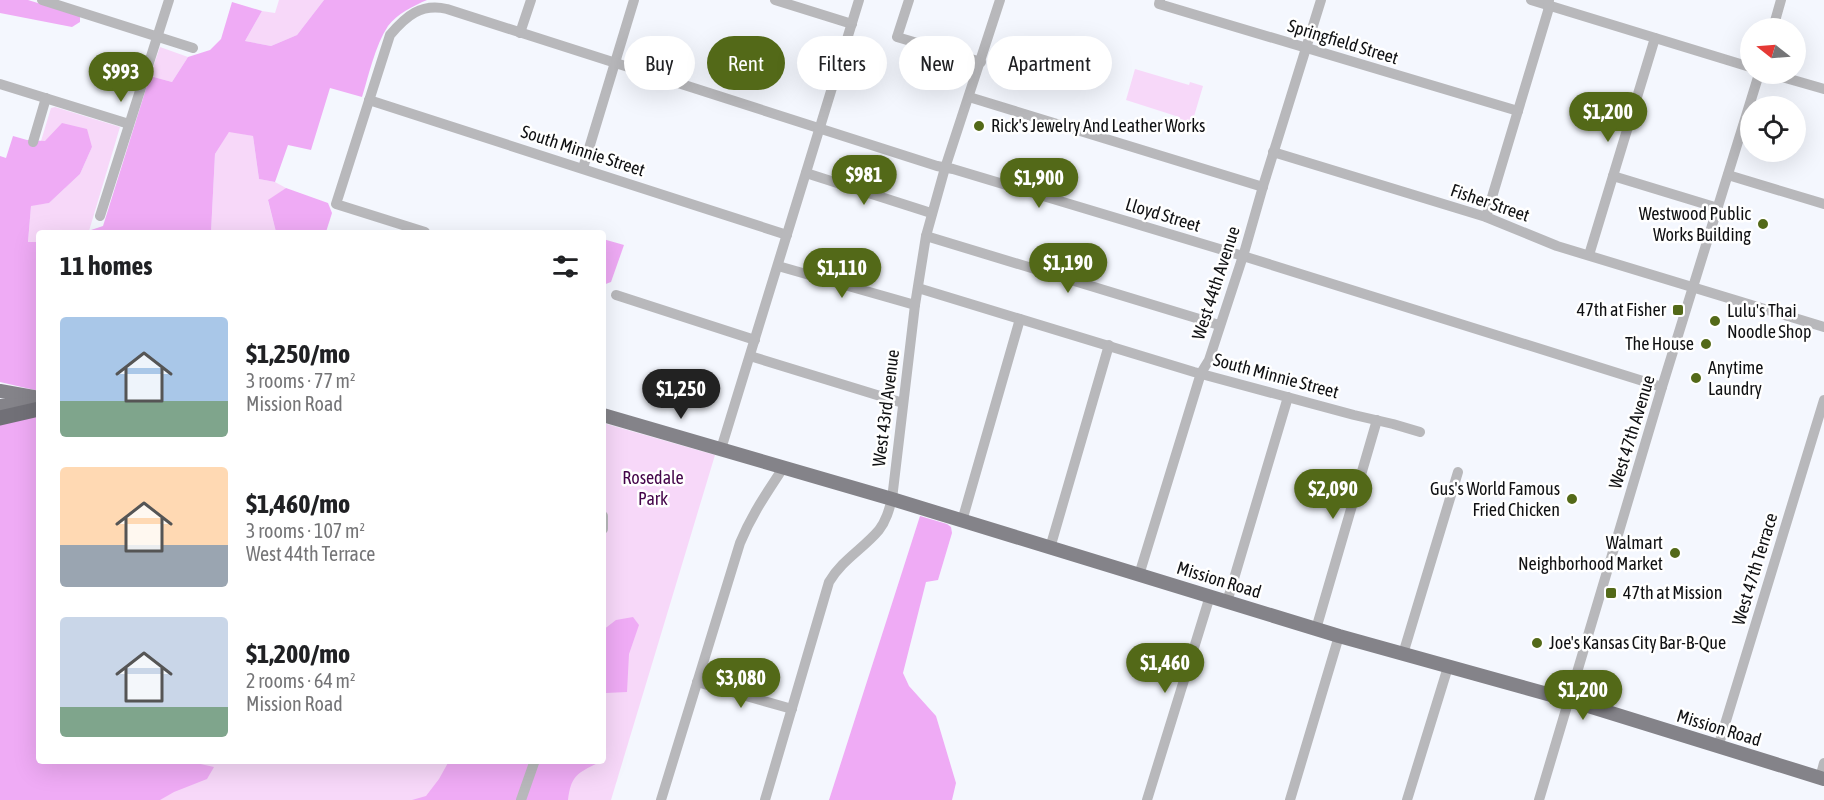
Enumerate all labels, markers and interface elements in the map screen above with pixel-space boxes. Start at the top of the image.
street label: Springfield Street [1285,15,1401,68]
north arrow [1740,18,1806,84]
map controls [1740,18,1806,162]
chip: Buy [624,36,695,90]
chip: Rent [707,36,785,90]
chip: Filters [797,36,887,90]
chip: New [899,36,975,90]
chip: Apartment [987,36,1112,90]
pin: $993 [85,52,157,103]
text: $993 [103,60,139,83]
pin: $1,200 [1559,92,1657,143]
button: locate [1740,96,1806,162]
text: $1,200 [1583,100,1633,123]
place label: Rick's Jewelry And Leather Works [991,115,1205,136]
marker: Rick's Jewelry And Leather Works [972,119,986,133]
street label: South Minnie Street [519,121,648,180]
pin: $981 [828,155,900,206]
pin: $1,900 [990,158,1088,209]
text: $981 [846,163,882,186]
text: $1,900 [1014,166,1064,189]
street label: Fisher Street [1448,179,1532,226]
street label: Lloyd Street [1123,193,1203,236]
place label: Westwood Public Works Building [1639,203,1751,245]
marker: Westwood Public Works Building [1756,217,1770,231]
street label: West 44th Avenue [1187,224,1244,342]
pin: $1,190 [1019,243,1117,294]
pin: $1,110 [793,248,891,299]
icon: filters [549,250,582,283]
text: 11 homes [60,251,153,281]
text: $1,190 [1043,251,1093,274]
text: $1,110 [817,256,867,279]
place label: 47th at Fisher [1577,299,1667,320]
place label: Lulu's Thai Noodle Shop [1727,300,1812,342]
marker: 47th at Fisher [1671,303,1685,317]
marker: Lulu's Thai Noodle Shop [1708,314,1722,328]
place label: The House [1625,333,1694,354]
marker: The House [1699,337,1713,351]
text: $1,250/mo [246,339,350,369]
icon: home [108,341,180,413]
street label: West 43rd Avenue [868,348,903,468]
street label: South Minnie Street [1211,349,1341,402]
place label: Anytime Laundry [1708,357,1763,399]
text: 3 rooms · 77 m² [246,369,356,392]
pin: $1,250 [632,369,730,420]
marker: Anytime Laundry [1689,371,1703,385]
street label: West 47th Avenue [1604,372,1659,491]
text: $1,250 [656,377,706,400]
text: Mission Road [246,392,343,415]
park label: Rosedale Park [622,467,684,509]
pin: $2,090 [1284,469,1382,520]
text: $2,090 [1308,477,1358,500]
place label: Gus's World Famous Fried Chicken [1430,478,1560,520]
text: $1,460/mo [246,489,350,519]
icon: home [108,491,180,563]
marker: Gus's World Famous Fried Chicken [1565,492,1579,506]
street label: West 47th Terrace [1727,510,1782,628]
text: 3 rooms · 107 m² [246,519,365,542]
place label: Walmart Neighborhood Market [1518,532,1663,574]
text: West 44th Terrace [246,542,375,565]
marker: Walmart Neighborhood Market [1668,546,1682,560]
street label: Mission Road [1174,557,1264,602]
place label: 47th at Mission [1623,582,1723,603]
marker: 47th at Mission [1604,586,1618,600]
place label: Joe's Kansas City Bar-B-Que [1549,632,1726,653]
marker: Joe's Kansas City Bar-B-Que [1530,636,1544,650]
text: $1,200/mo [246,639,350,669]
icon: home [108,641,180,713]
pin: $1,460 [1116,643,1214,694]
text: $1,460 [1140,651,1190,674]
pin: $3,080 [692,658,790,709]
text: $3,080 [716,666,766,689]
text: 2 rooms · 64 m² [246,669,356,692]
pin: $1,200 [1534,670,1632,721]
text: $1,200 [1558,678,1608,701]
text: Mission Road [246,692,343,715]
street label: Mission Road [1674,705,1764,750]

